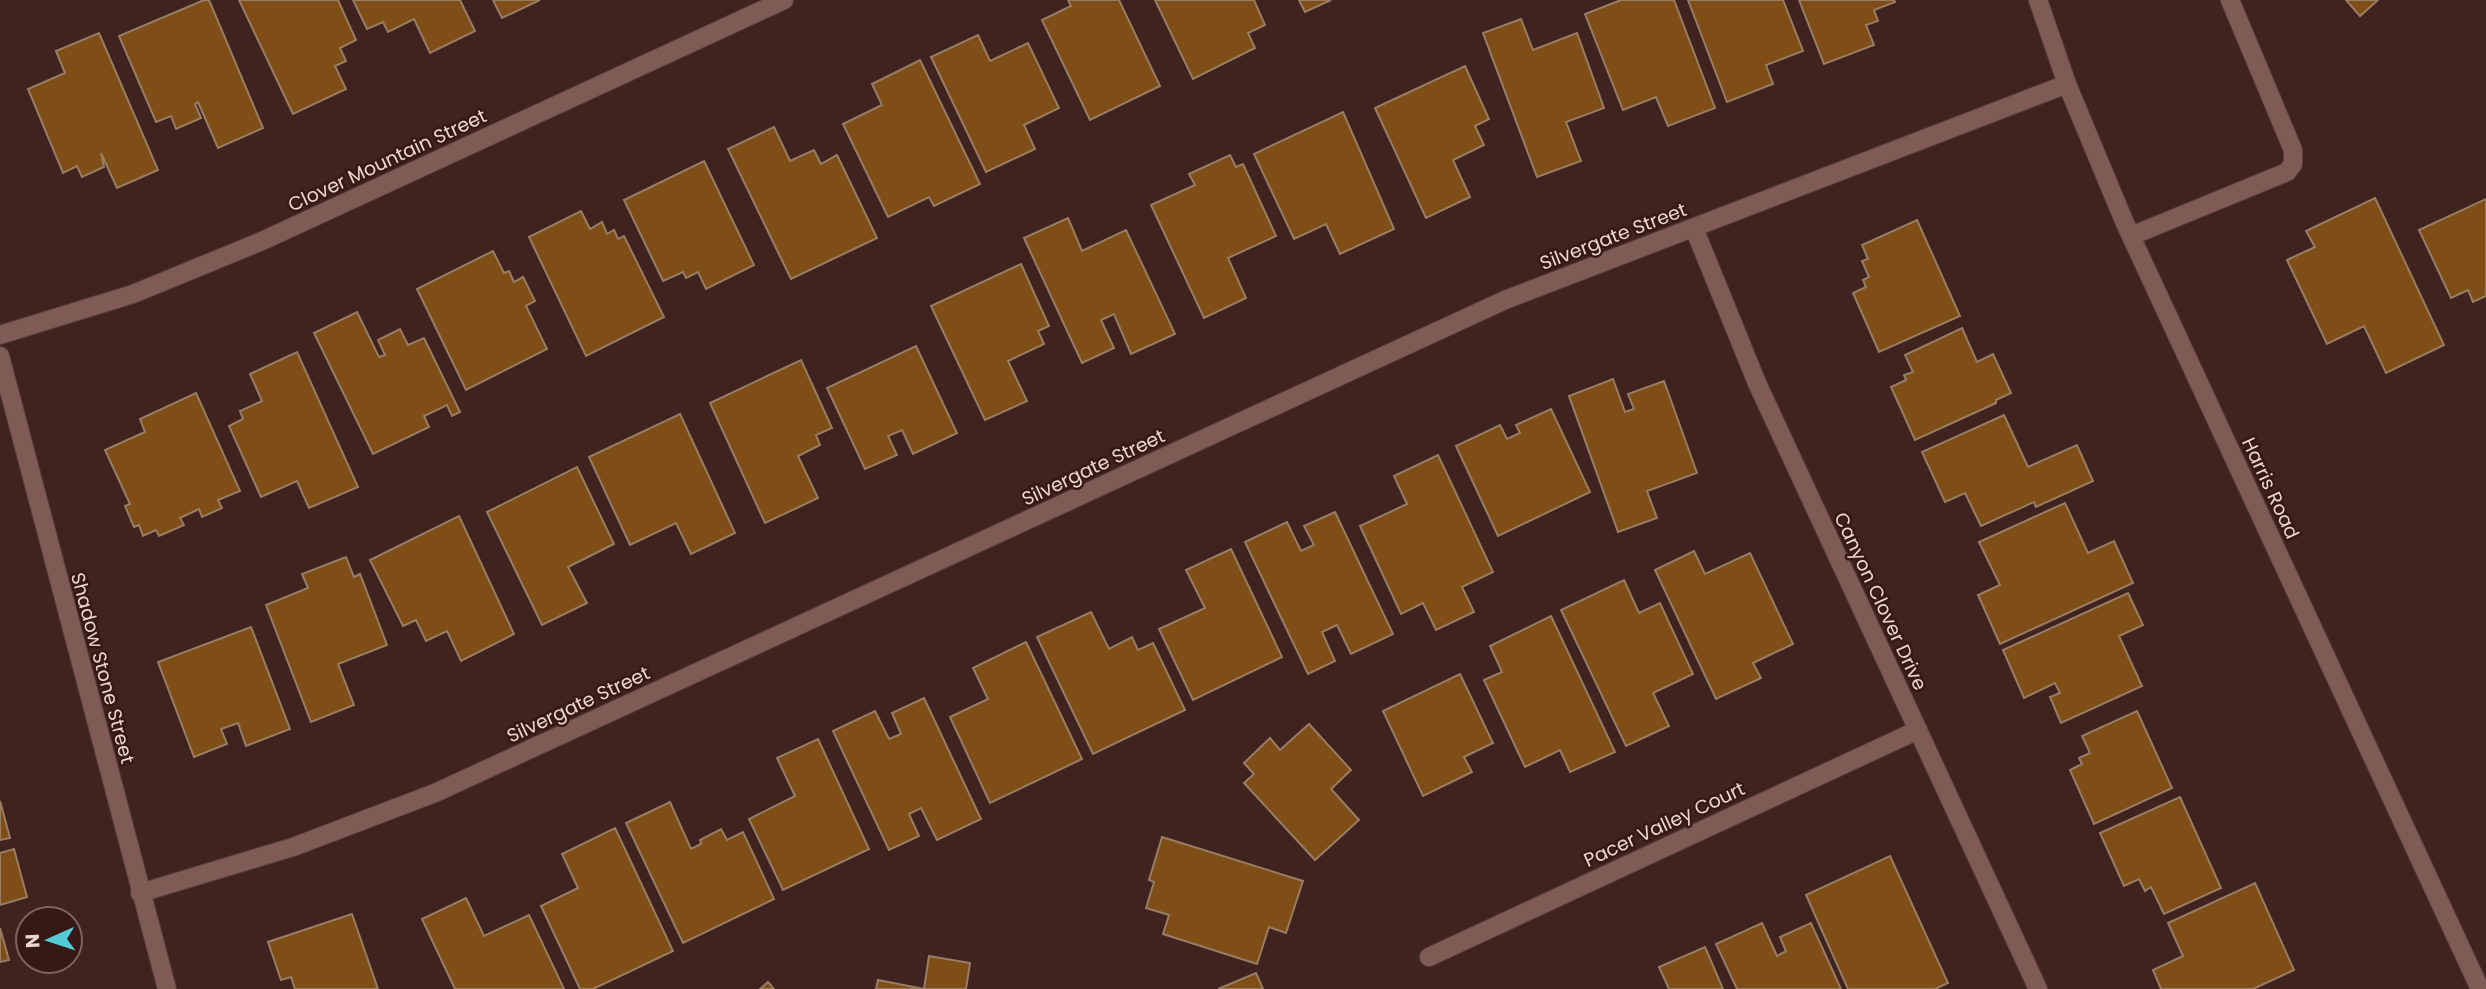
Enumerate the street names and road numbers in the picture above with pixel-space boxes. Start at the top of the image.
street label: Clover Mountain Street [284,102,491,218]
street label: Silvergate Street [1536,196,1690,277]
street label: Silvergate Street [1017,422,1169,512]
street label: Harris Road [2235,433,2306,543]
street label: Canyon Clover Drive [1827,508,1934,695]
street label: Shadow Stone Street [64,570,141,767]
street label: Silvergate Street [502,659,654,749]
street label: Pacer Valley Court [1579,775,1749,874]

